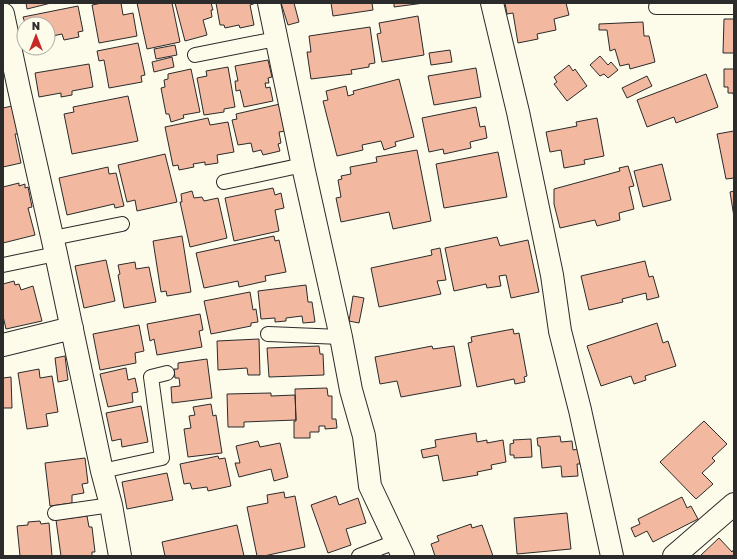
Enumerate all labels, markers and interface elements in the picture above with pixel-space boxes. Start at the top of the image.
north arrow [16,16,56,56]
text: N [32,19,40,32]

